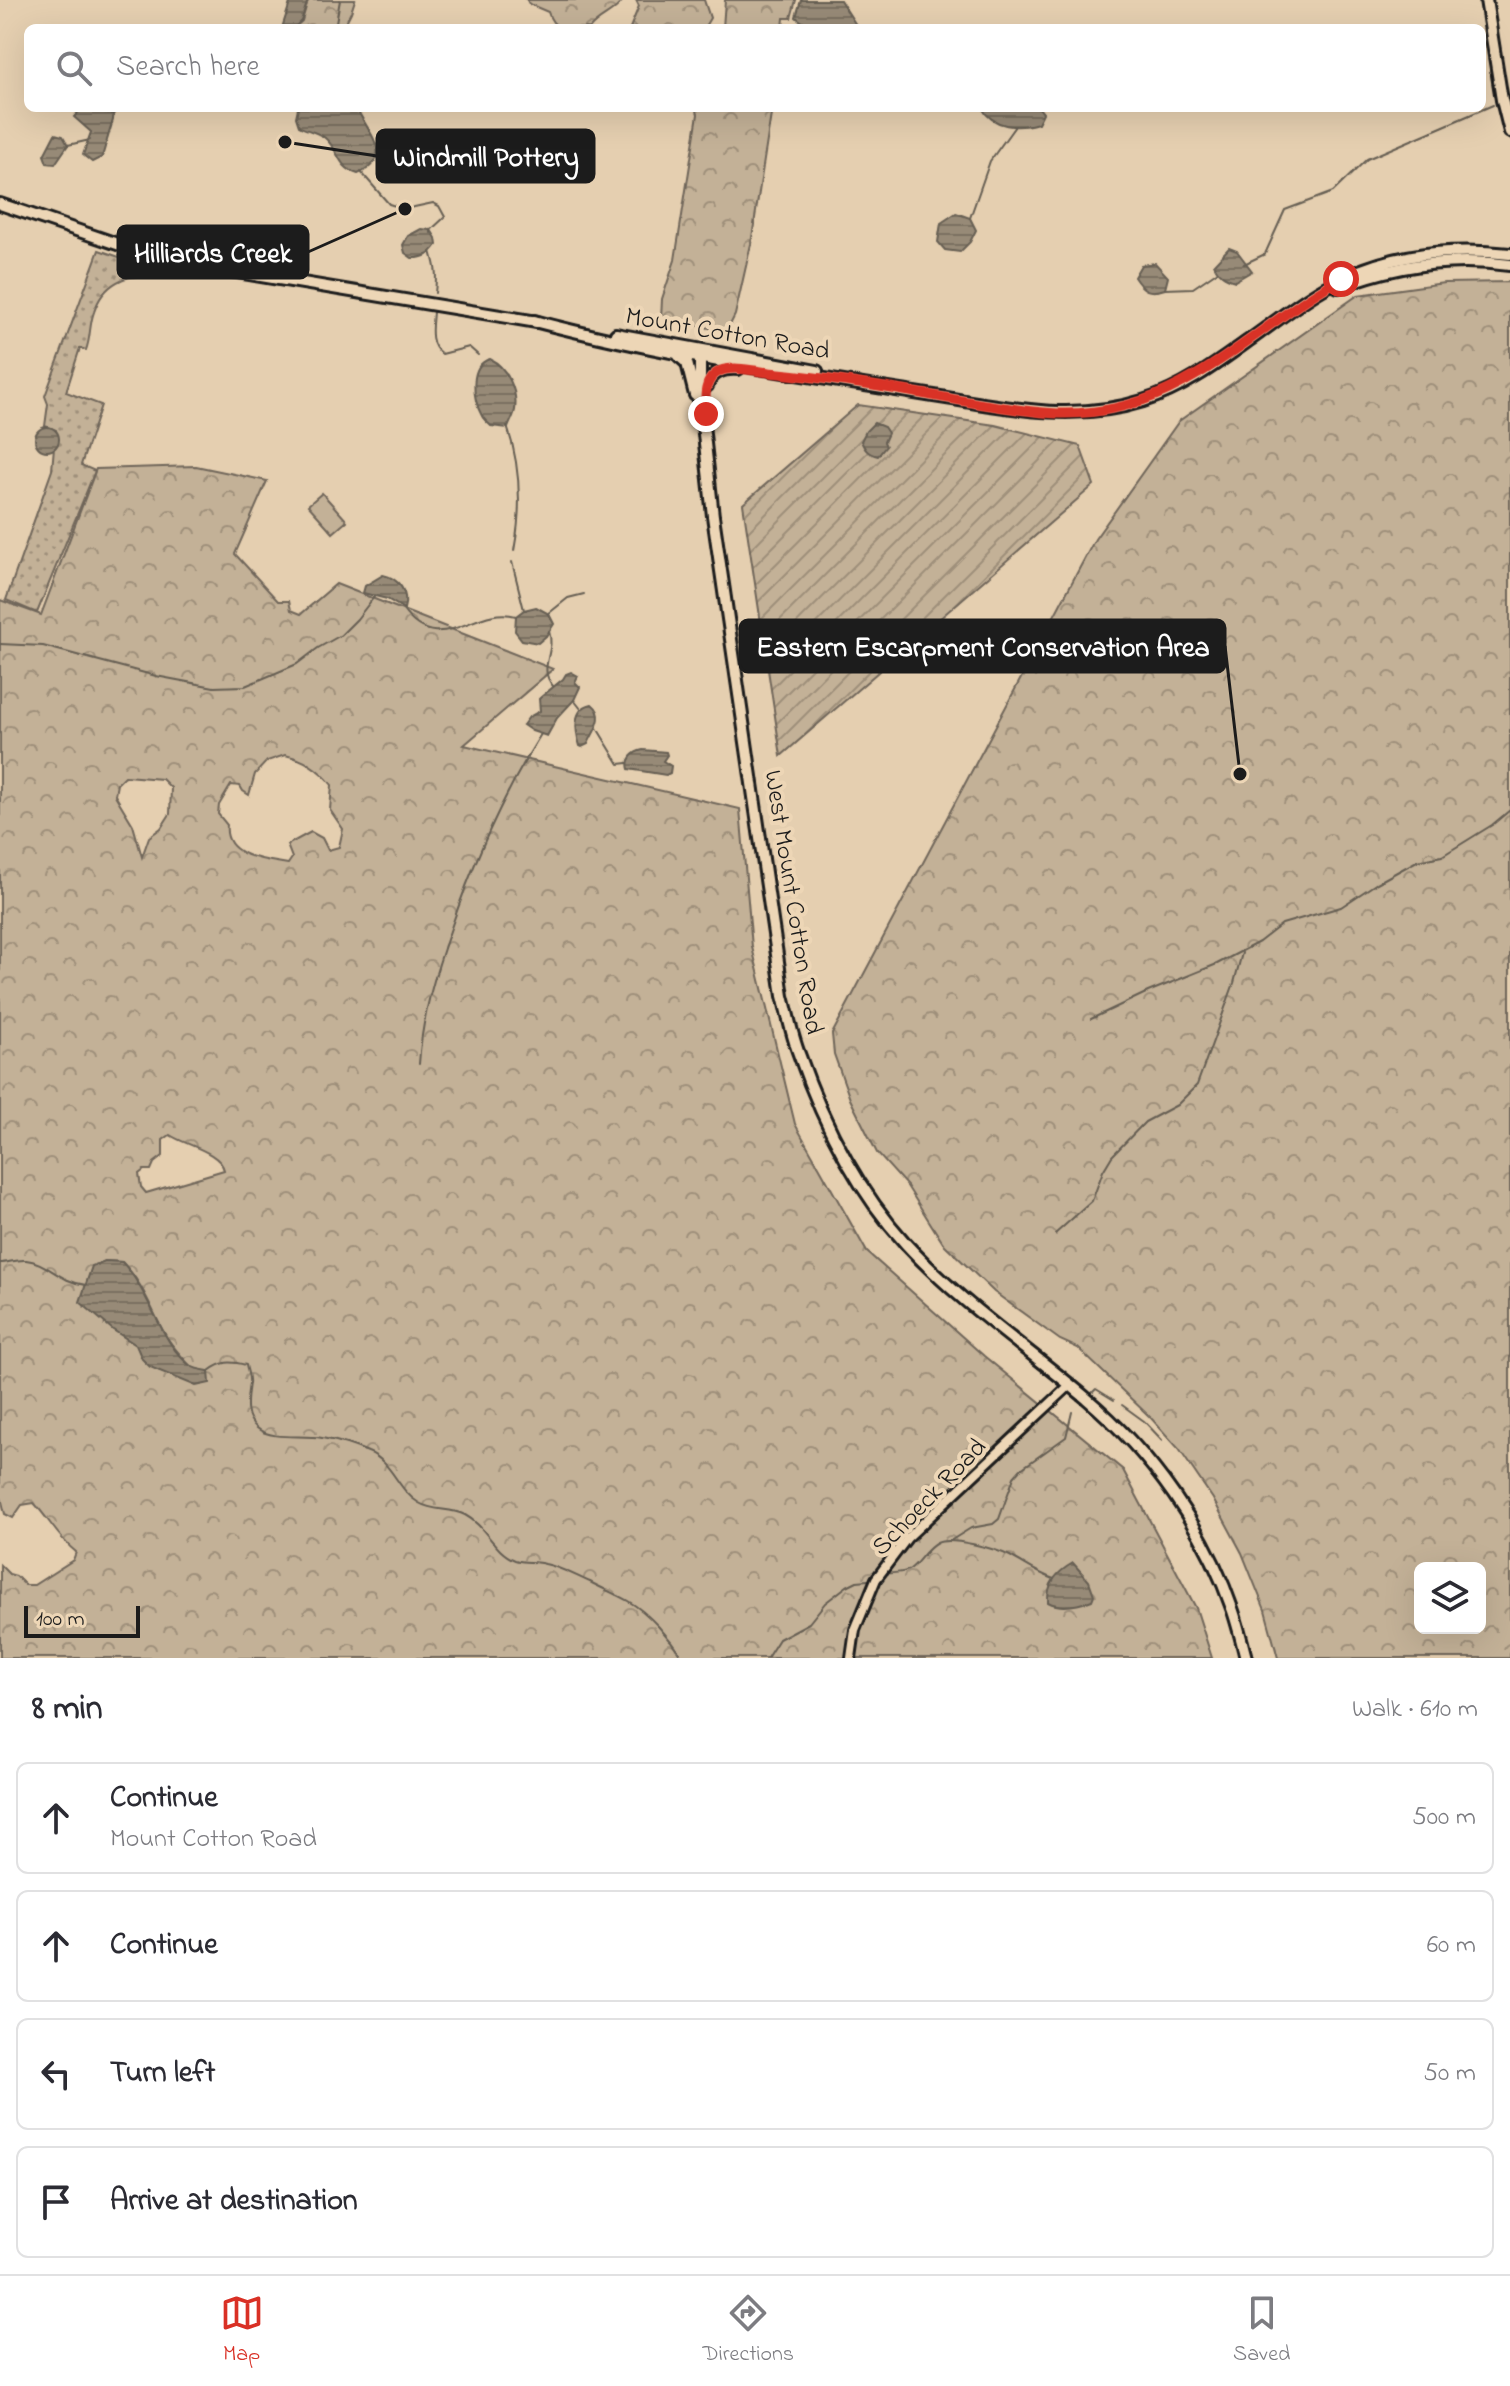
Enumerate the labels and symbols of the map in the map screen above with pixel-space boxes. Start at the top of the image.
callout: Windmill Pottery [377,130,594,182]
text: Windmill Pottery [393,139,579,180]
callout: Hilliards Creek [118,226,308,278]
text: Hilliards Creek [134,235,293,276]
route start [1323,261,1359,297]
street label: Mount Cotton Road [622,298,833,372]
route end [688,396,724,432]
callout: Eastern Escarpment Conservation Area [740,620,1225,672]
text: Eastern Escarpment Conservation Area [756,629,1210,670]
street label: West Mount Cotton Road [752,768,832,1038]
street label: Schoeck Road [864,1430,997,1566]
scale bar [24,1602,140,1638]

